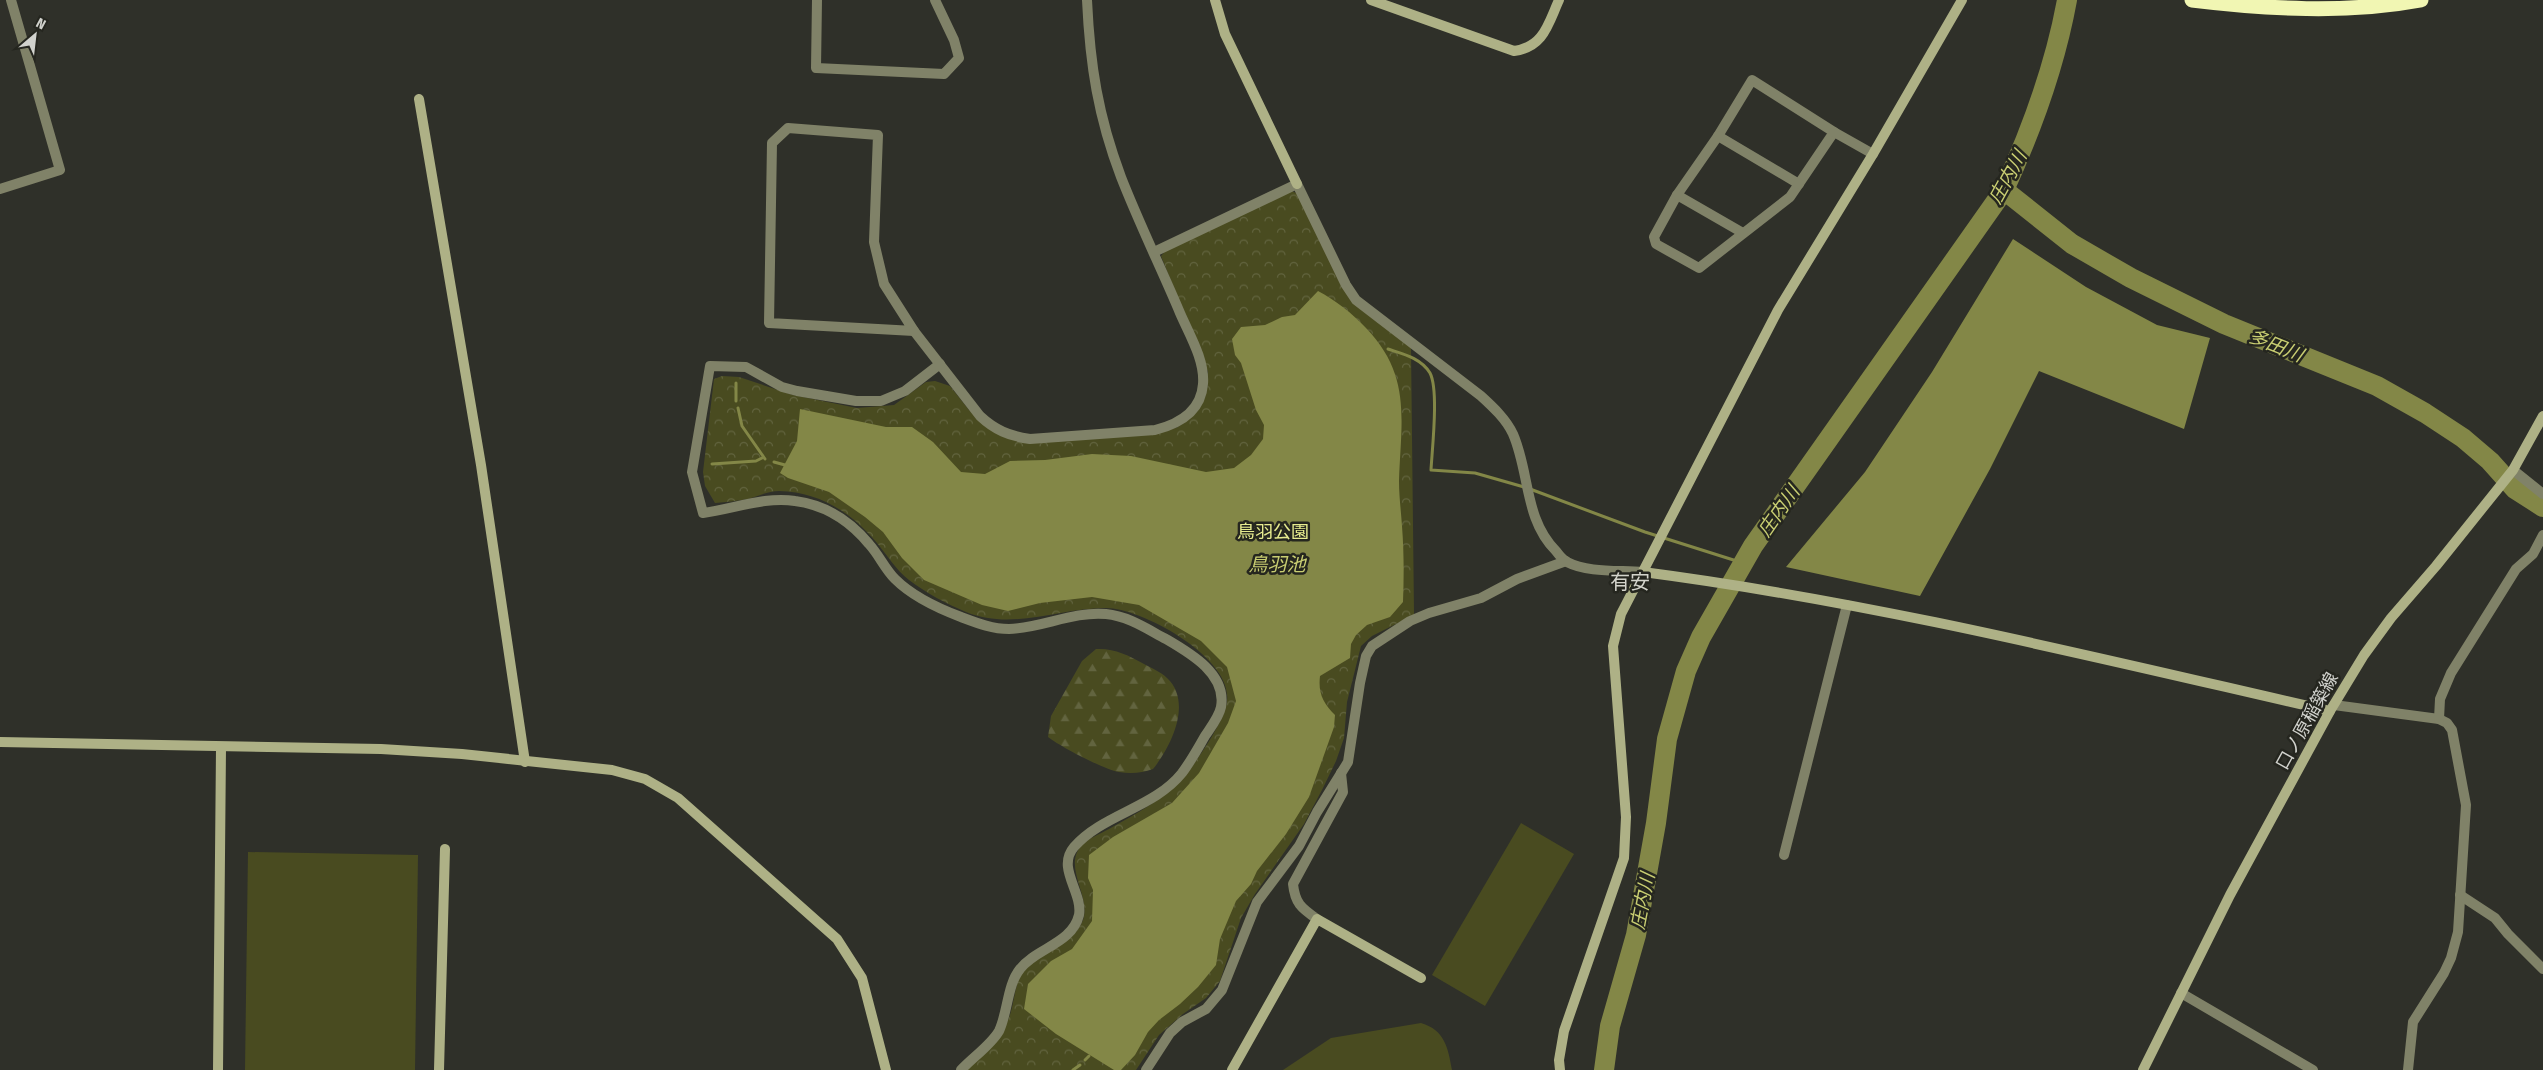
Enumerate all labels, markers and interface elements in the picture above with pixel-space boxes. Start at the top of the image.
north arrow [10,10,60,60]
text: N [33,14,49,33]
water label: 庄内川 [1984,145,2032,208]
water label: 多田川 [2245,324,2308,368]
water label: 庄内川 [1753,480,1805,541]
park label: 鳥羽公園 [1237,521,1309,543]
water label: 鳥羽池 [1248,553,1307,576]
district label: 有安 [1610,570,1650,594]
street label: 口ノ原稲築線 [2271,668,2343,774]
water label: 庄内川 [1626,869,1660,931]

